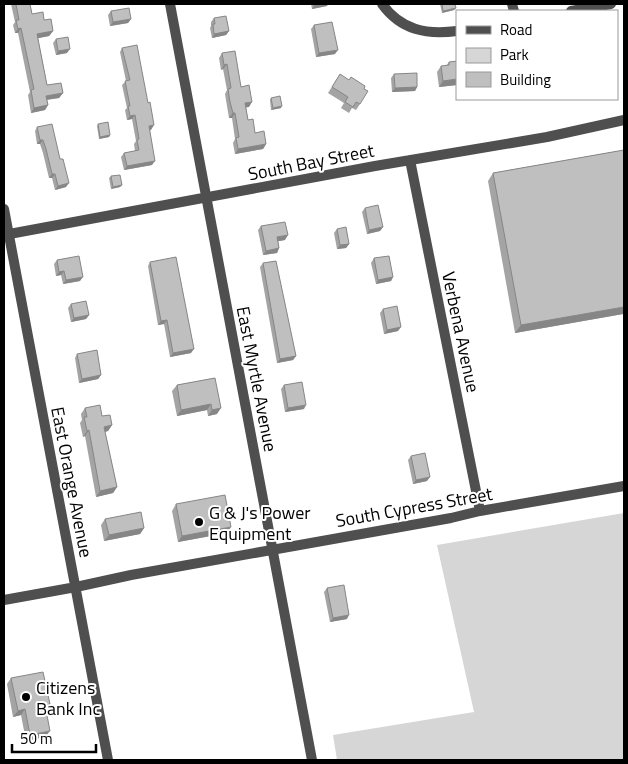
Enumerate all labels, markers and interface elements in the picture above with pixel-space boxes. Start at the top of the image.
legend [456,10,618,100]
text: Road [500,18,532,41]
text: Park [500,43,529,66]
text: Building [500,68,551,91]
street label: South Bay Street [246,136,377,187]
street label: Verbena Avenue [435,269,487,395]
street label: East Myrtle Avenue [230,304,284,454]
street label: East Orange Avenue [44,404,100,560]
street label: South Cypress Street [334,480,495,534]
place label: G & J's Power Equipment [209,499,311,547]
marker: G & J's Power Equipment [193,516,205,528]
place label: Citizens Bank Inc [36,674,100,722]
marker: Citizens Bank Inc [20,691,32,703]
scale bar [12,722,96,754]
text: 50 m [20,727,53,750]

